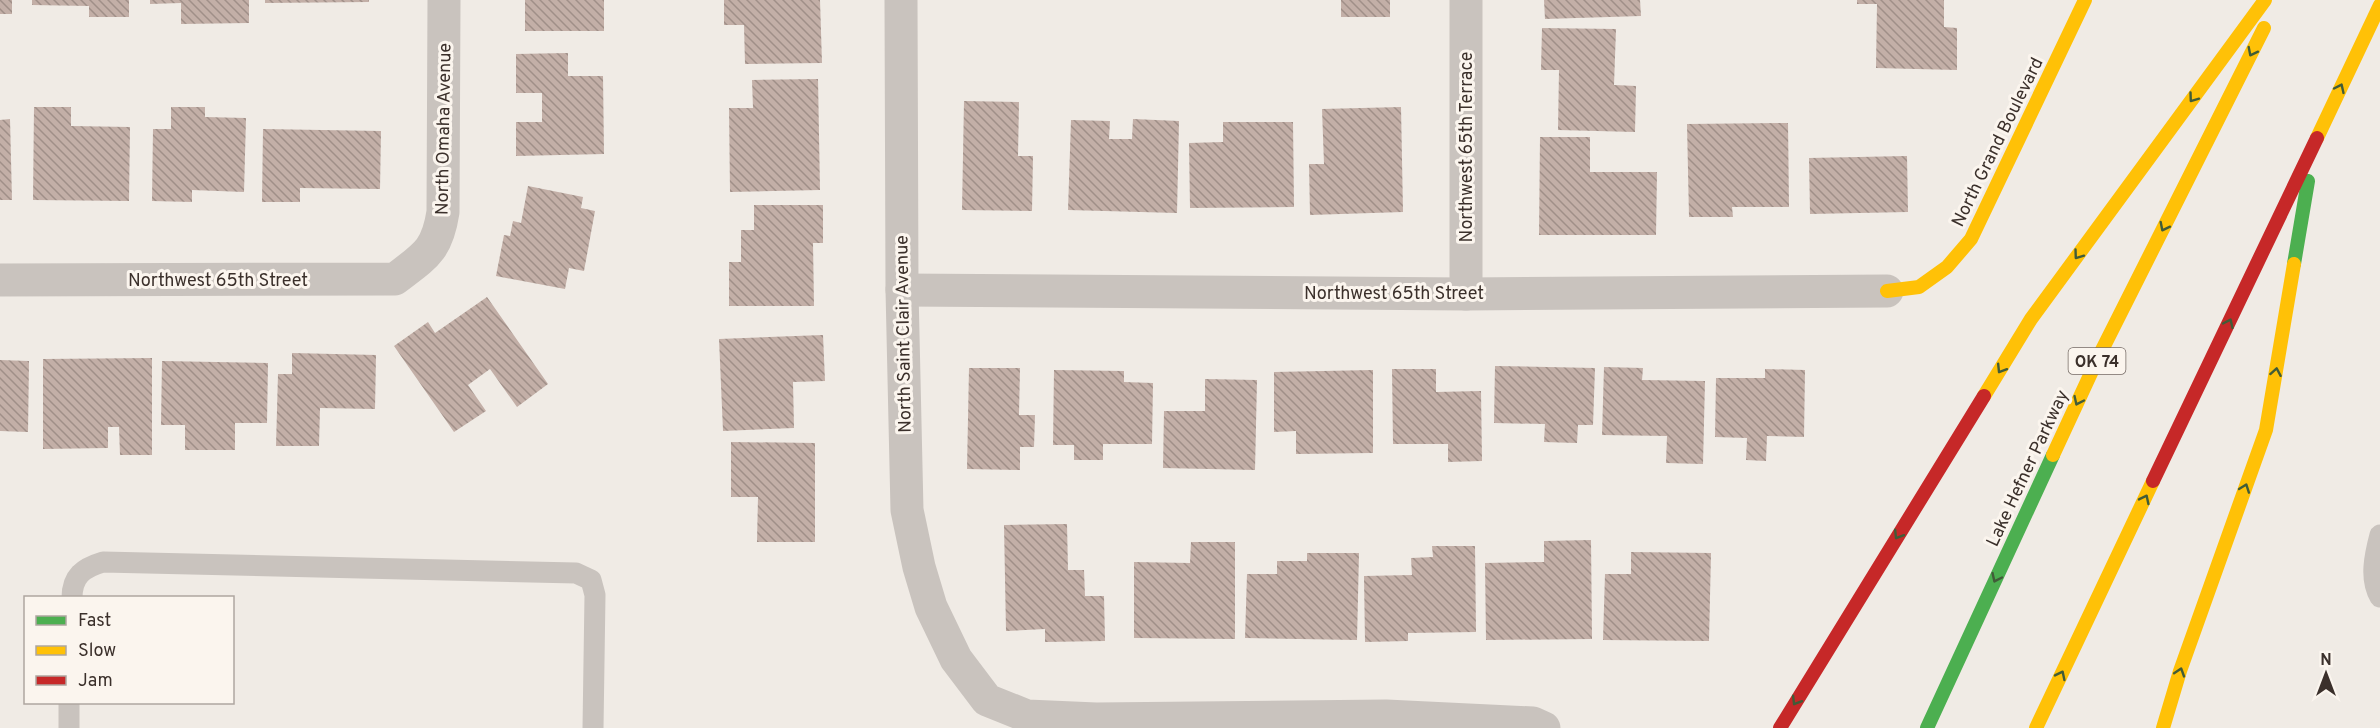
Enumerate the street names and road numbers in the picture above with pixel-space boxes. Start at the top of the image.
street label: North Omaha Avenue [431,43,458,215]
street label: Northwest 65th Terrace [1456,52,1479,242]
street label: North Grand Boulevard [1947,54,2049,231]
street label: North Saint Clair Avenue [891,235,918,433]
street label: Northwest 65th Street [128,270,308,293]
street label: Northwest 65th Street [1304,283,1484,306]
road number: OK 74 [2068,348,2126,374]
street label: Lake Hefner Parkway [1982,387,2075,551]

